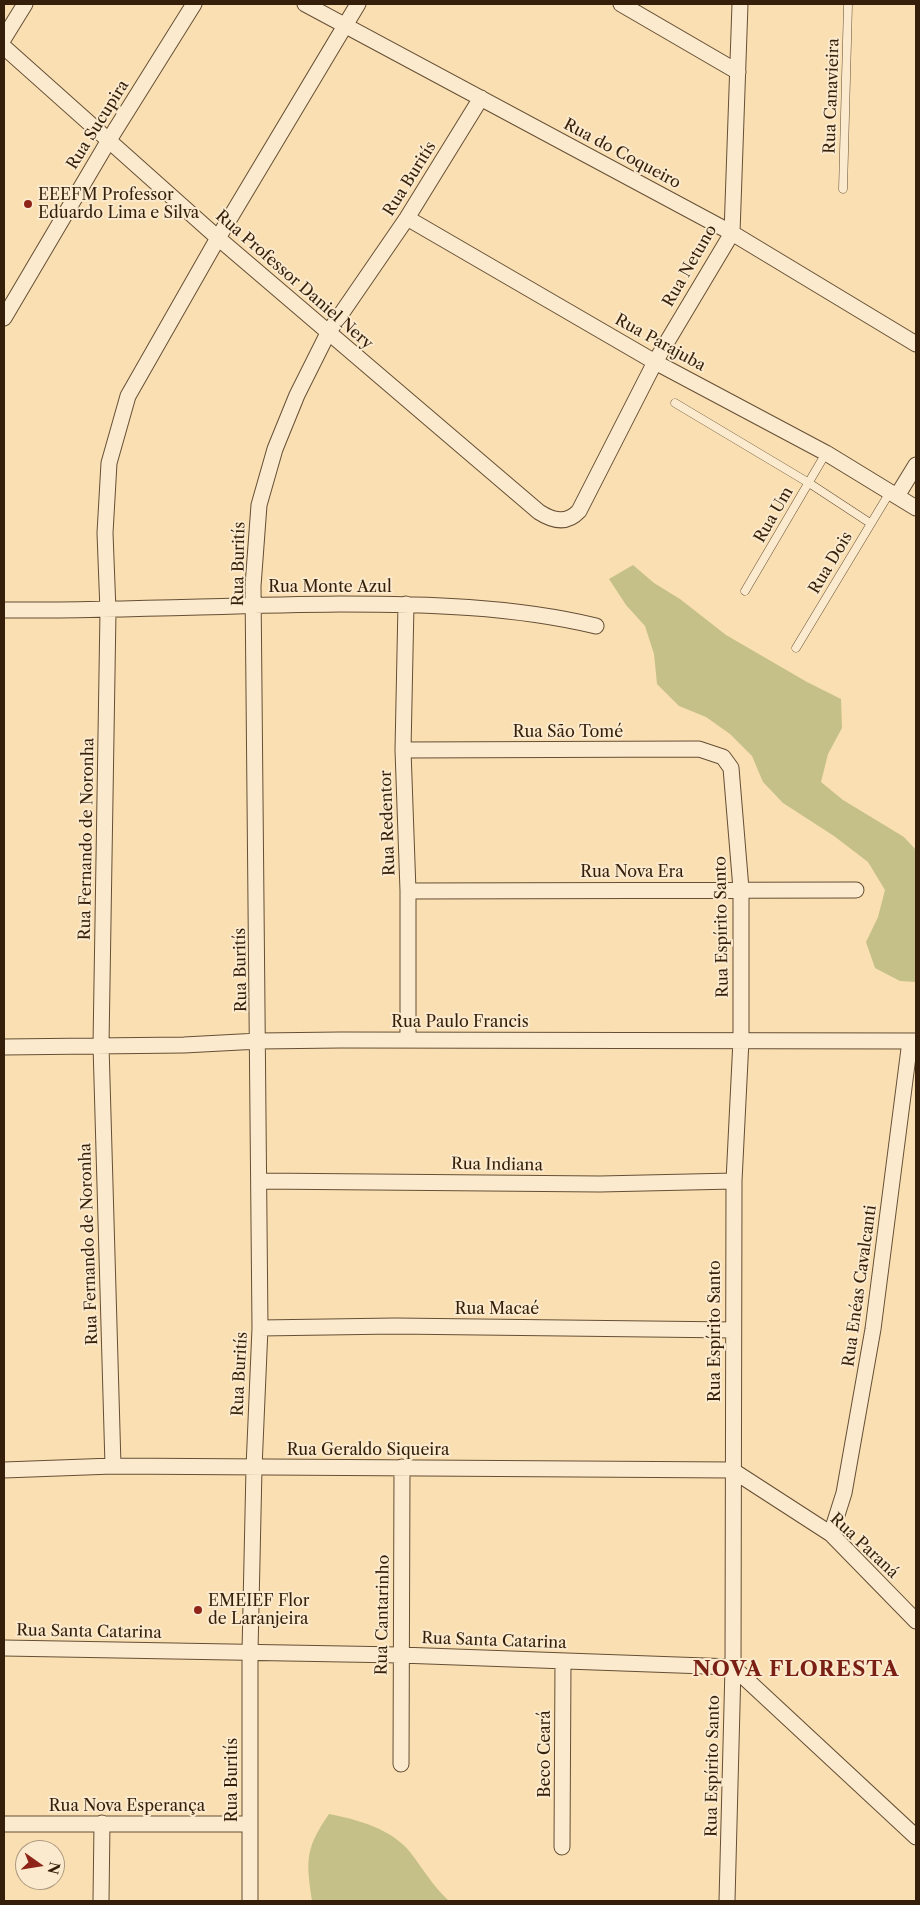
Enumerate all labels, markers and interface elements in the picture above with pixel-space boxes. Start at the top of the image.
street label: Rua Canavieira [820,38,844,154]
street label: Rua Sucupira [63,77,133,173]
street label: Rua do Coqueiro [560,115,684,193]
street label: Rua Buritís [379,138,441,220]
place label: EEEFM Professor Eduardo Lima e Silva [38,185,199,223]
marker: EEEFM Professor Eduardo Lima e Silva [22,198,34,210]
street label: Rua Professor Daniel Nery [211,206,377,354]
street label: Rua Netuno [659,222,721,310]
street label: Rua Parajuba [611,310,709,376]
street label: Rua Um [750,484,798,546]
street label: Rua Buritís [229,522,249,606]
street label: Rua Dois [805,529,857,597]
street label: Rua Monte Azul [268,577,392,597]
street label: Rua São Tomé [513,722,623,742]
street label: Rua Fernando de Noronha [76,738,98,940]
street label: Rua Redentor [377,770,399,876]
street label: Rua Espírito Santo [711,856,733,998]
street label: Rua Nova Era [580,862,684,882]
street label: Rua Buritís [231,928,251,1012]
street label: Rua Paulo Francis [391,1012,529,1032]
street label: Rua Fernando de Noronha [76,1143,102,1345]
street label: Rua Indiana [451,1155,543,1175]
street label: Rua Enéas Cavalcanti [839,1204,881,1368]
street label: Rua Espírito Santo [705,1260,725,1402]
street label: Rua Macaé [455,1299,539,1319]
street label: Rua Buritís [228,1331,252,1417]
street label: Rua Geraldo Siqueira [287,1440,449,1460]
street label: Rua Paraná [826,1509,902,1583]
street label: Rua Cantarinho [372,1555,394,1675]
place label: EMEIEF Flor de Laranjeira [208,1591,310,1629]
marker: EMEIEF Flor de Laranjeira [192,1604,204,1616]
street label: Rua Santa Catarina [16,1621,162,1643]
street label: Rua Santa Catarina [421,1629,567,1653]
district label: NOVA FLORESTA [691,1657,901,1683]
street label: Rua Espírito Santo [702,1695,724,1837]
street label: Beco Ceará [535,1710,555,1798]
street label: Rua Buritís [222,1738,242,1822]
street label: Rua Nova Esperança [49,1796,205,1816]
north arrow [15,1840,65,1890]
text: N [44,1860,64,1876]

